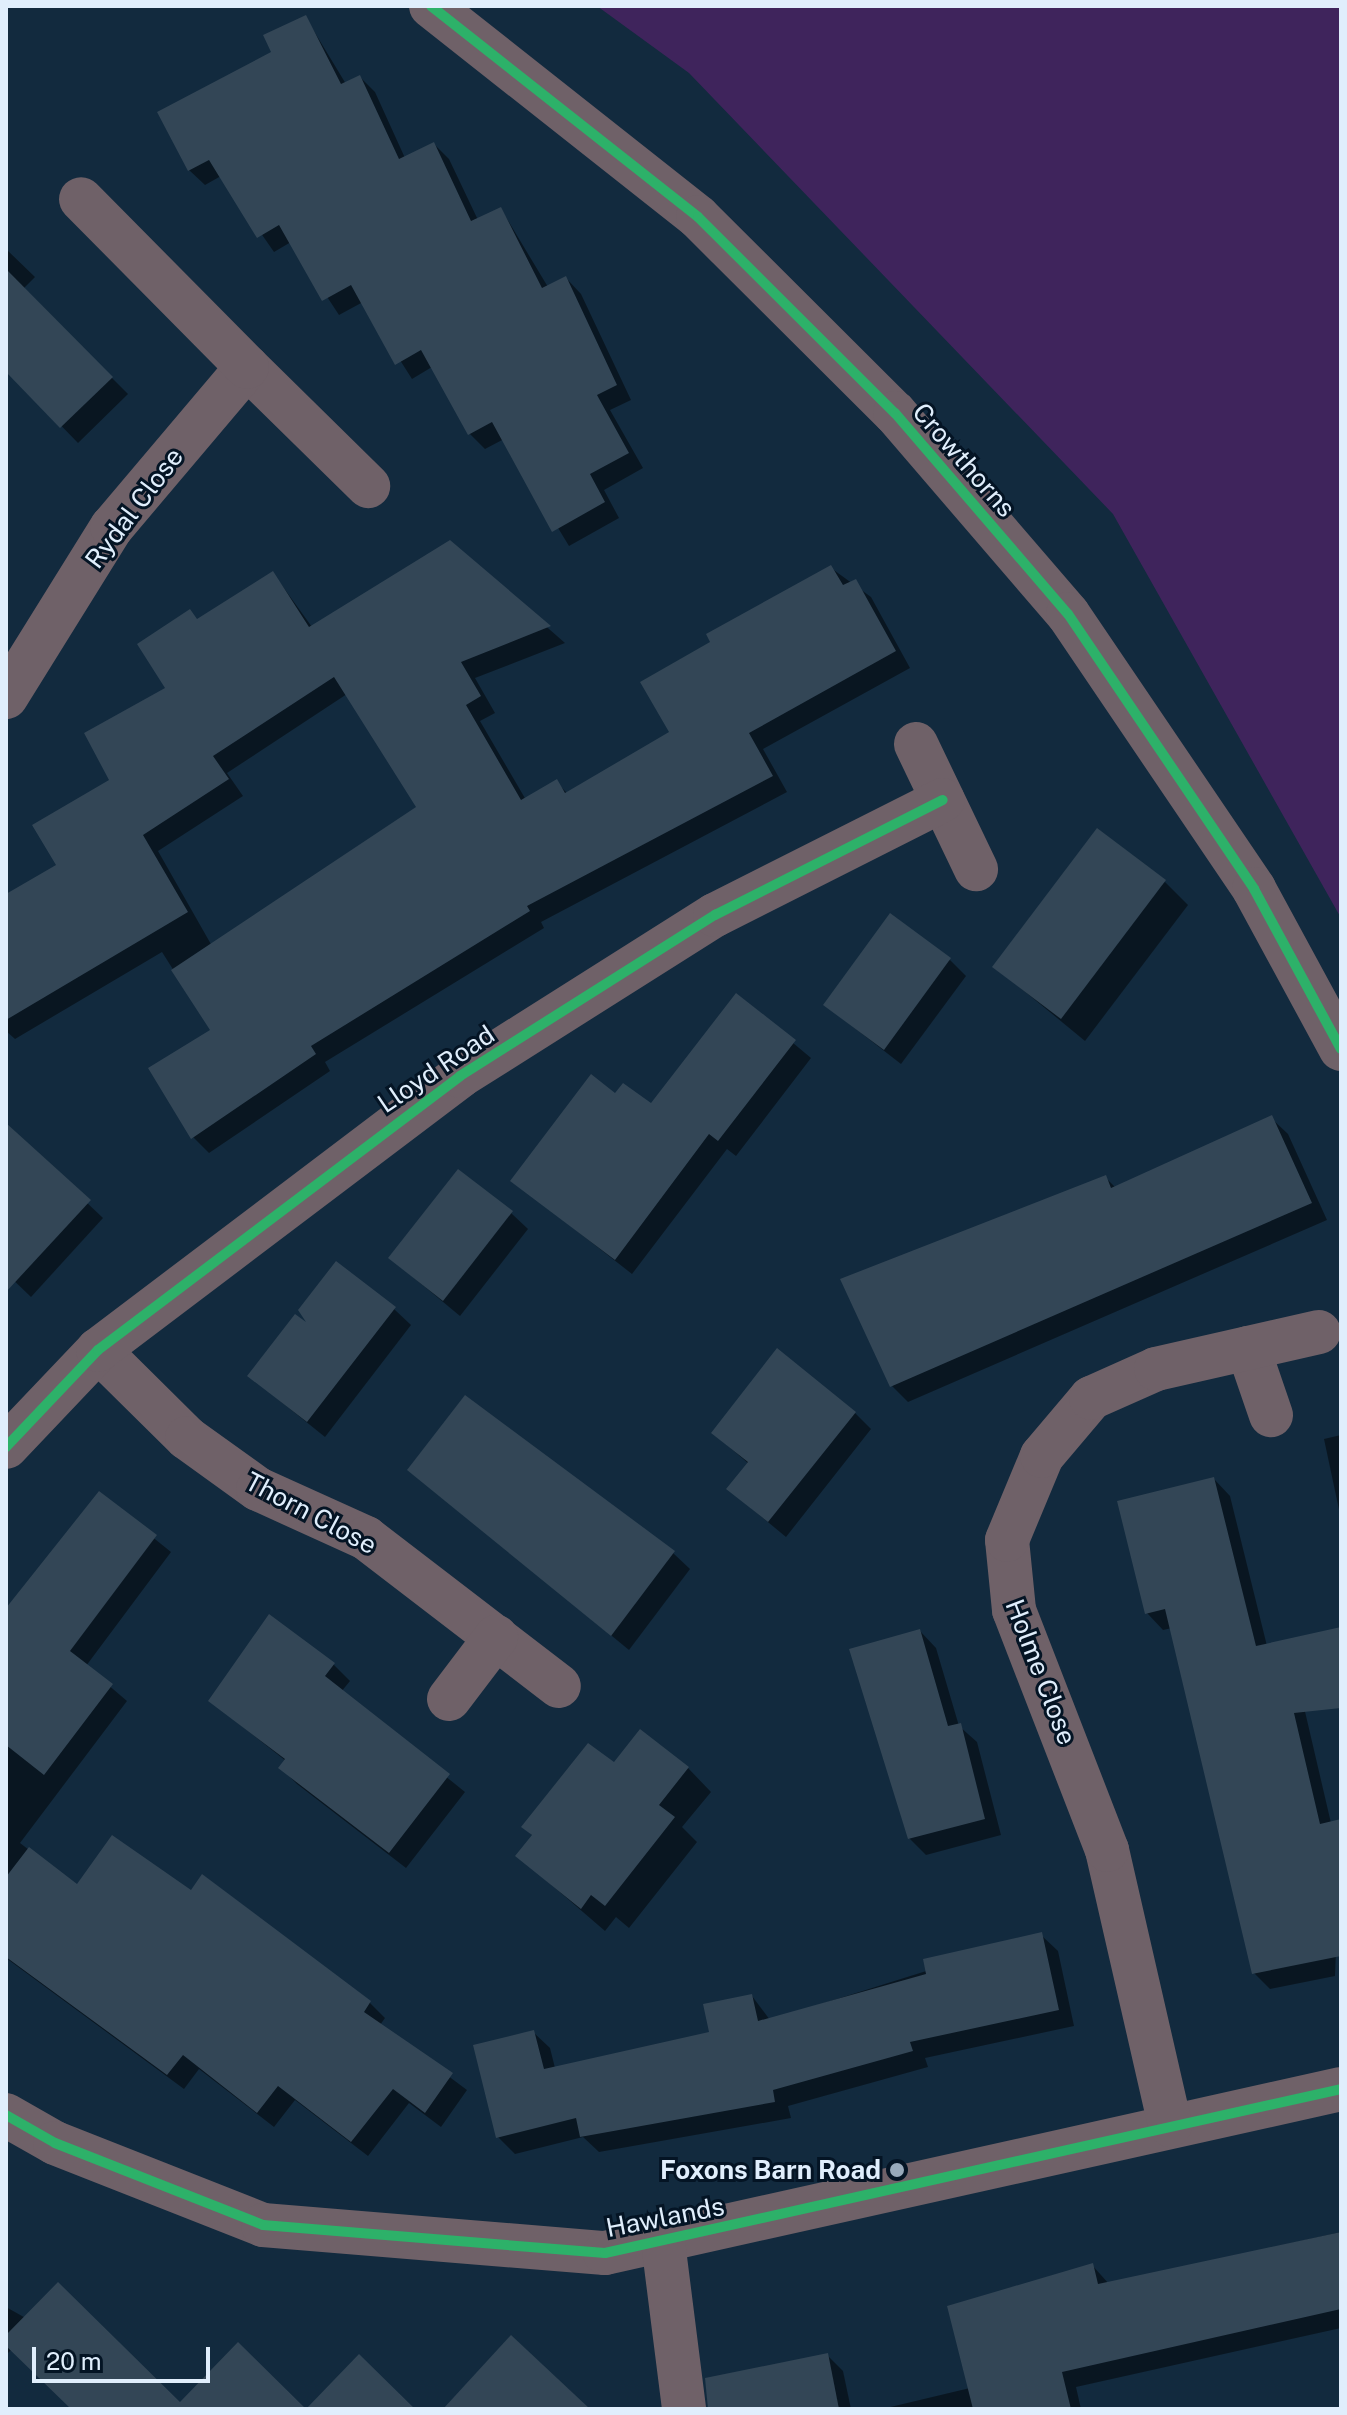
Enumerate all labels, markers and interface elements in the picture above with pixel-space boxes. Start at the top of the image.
street label: Crowthorns [906,397,1022,523]
street label: Rydal Close [79,442,189,574]
street label: Lloyd Road [372,1019,500,1119]
street label: Thorn Close [240,1465,382,1561]
street label: Holme Close [999,1595,1083,1749]
place label: Foxons Barn Road [660,2154,881,2186]
marker: Foxons Barn Road [888,2161,906,2179]
street label: Hawlands [603,2190,727,2244]
scale bar [36,2331,214,2381]
text: 20 m [46,2347,102,2375]

